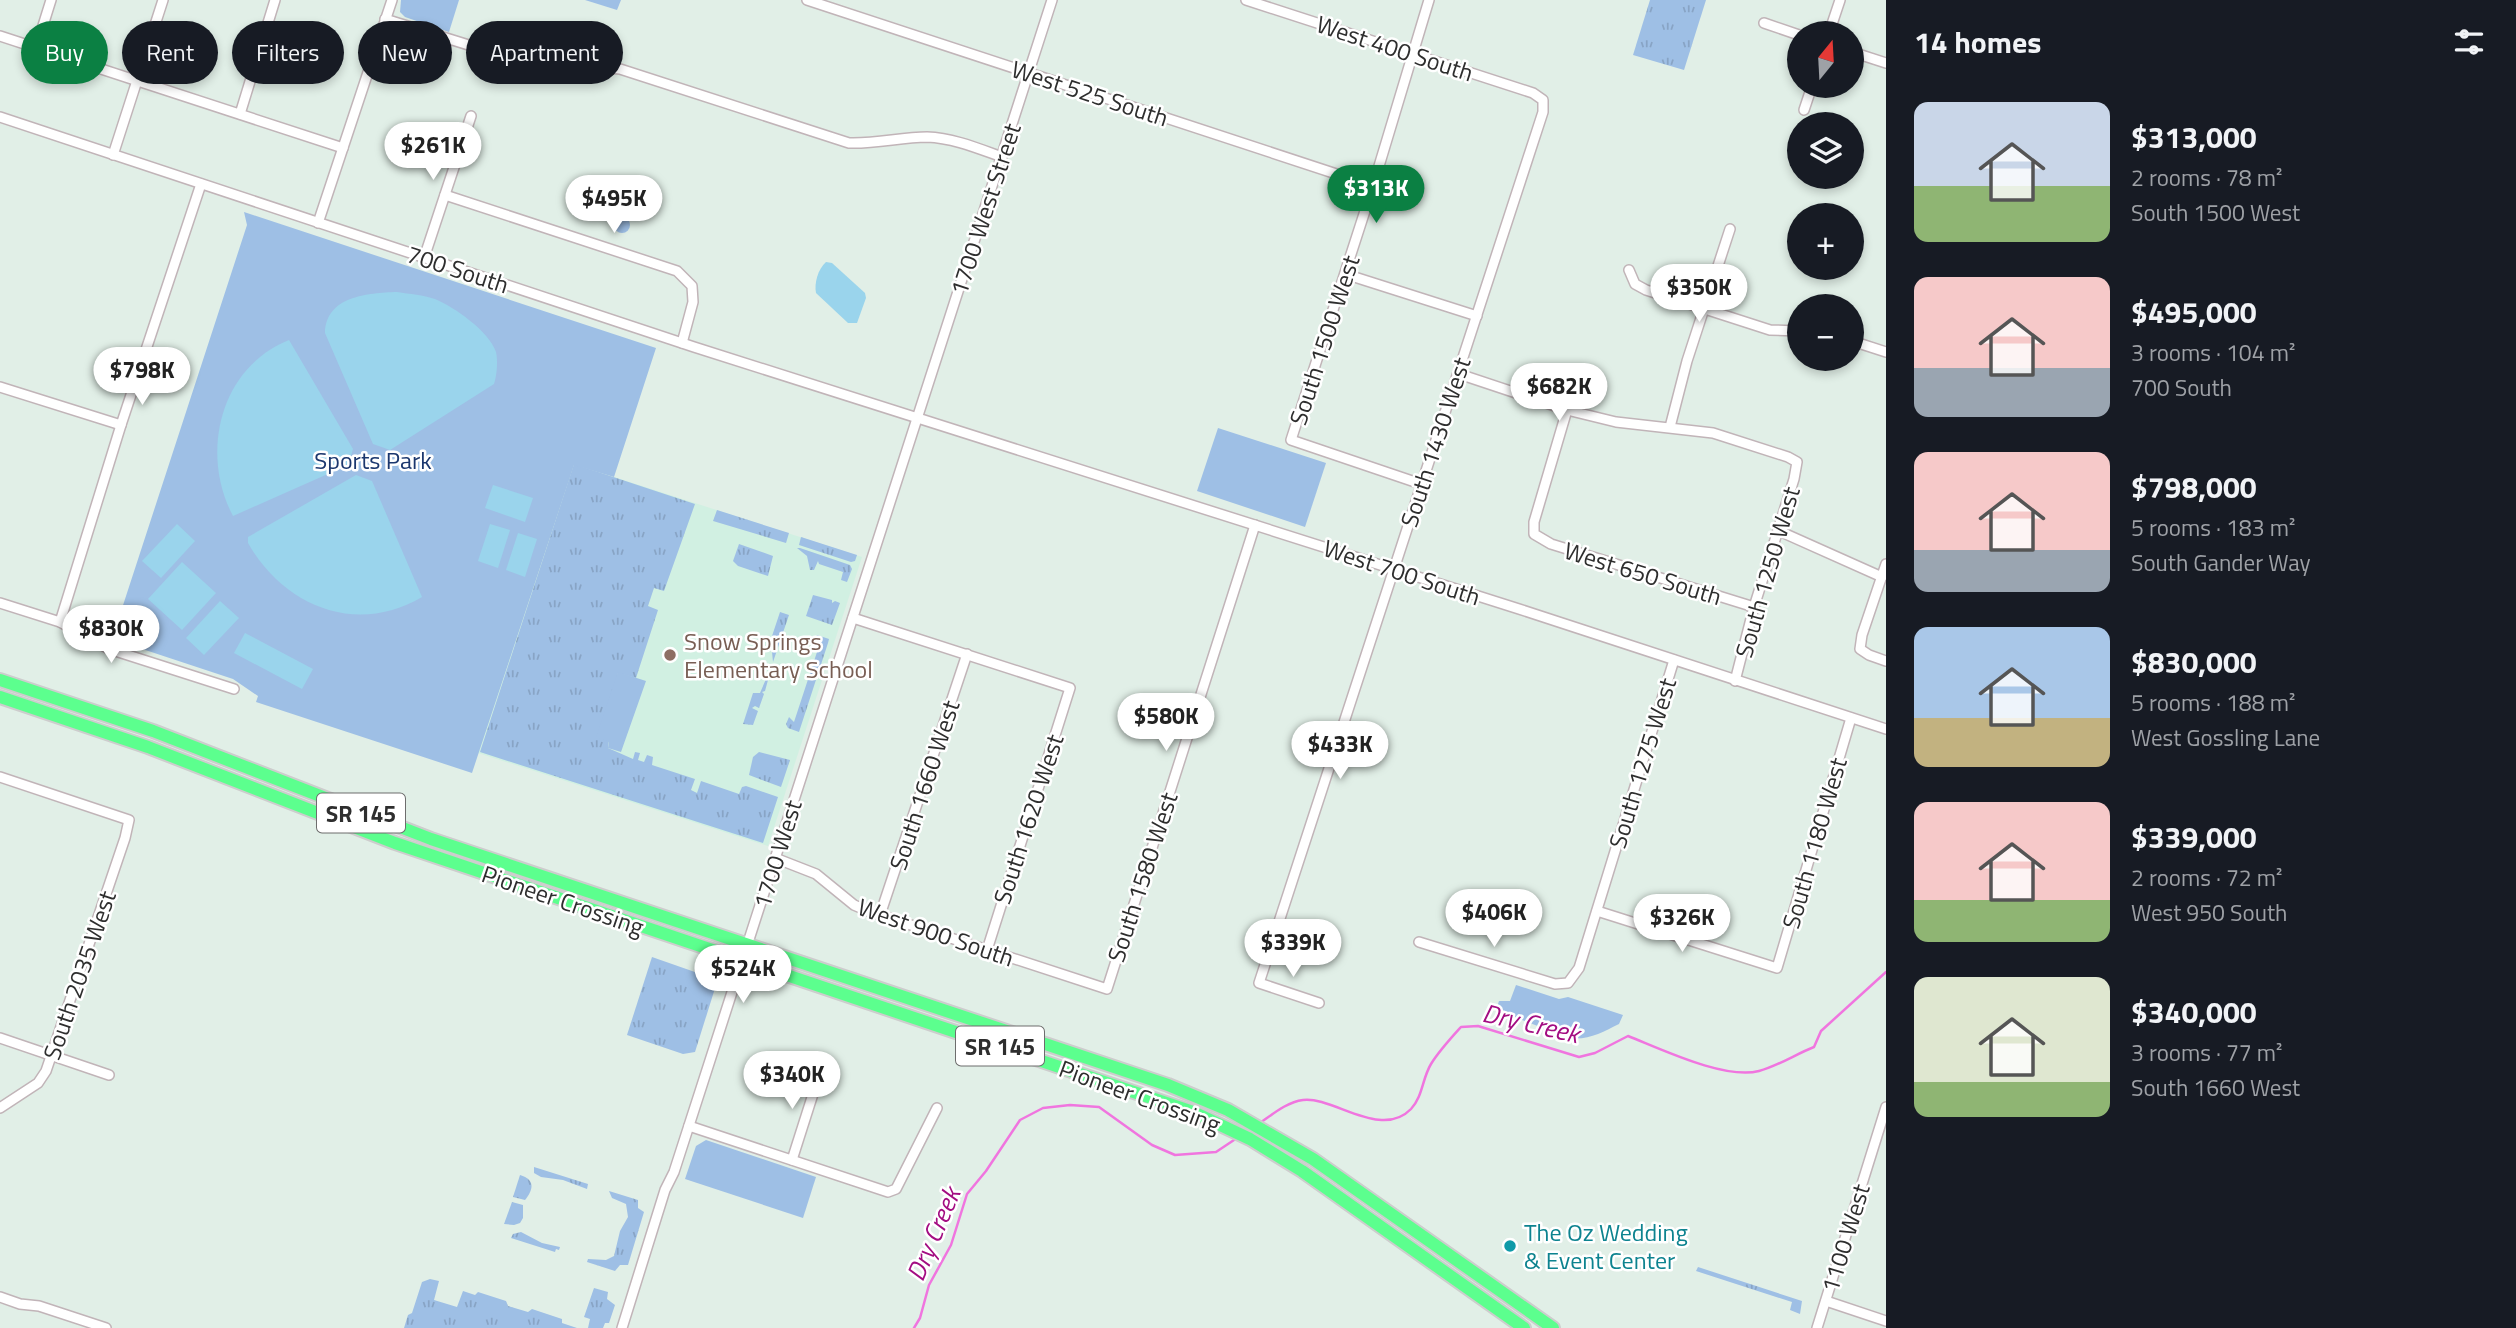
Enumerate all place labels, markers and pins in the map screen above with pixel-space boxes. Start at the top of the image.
pin: $261K [384,122,482,182]
pin: $313K [1327,166,1425,225]
pin: $495K [565,176,663,235]
pin: $350K [1650,264,1748,324]
pin: $798K [93,348,191,407]
pin: $682K [1510,364,1608,423]
pin: $830K [62,606,160,665]
place label: Snow Springs Elementary School [684,623,873,687]
marker: Snow Springs Elementary School [662,647,678,663]
pin: $580K [1117,694,1215,753]
pin: $433K [1291,722,1389,781]
pin: $406K [1445,890,1543,949]
pin: $326K [1633,894,1731,954]
pin: $339K [1244,920,1342,979]
pin: $524K [694,946,792,1005]
pin: $340K [743,1052,841,1111]
place label: The Oz Wedding & Event Center [1524,1214,1688,1278]
marker: The Oz Wedding & Event Center [1502,1238,1518,1254]

